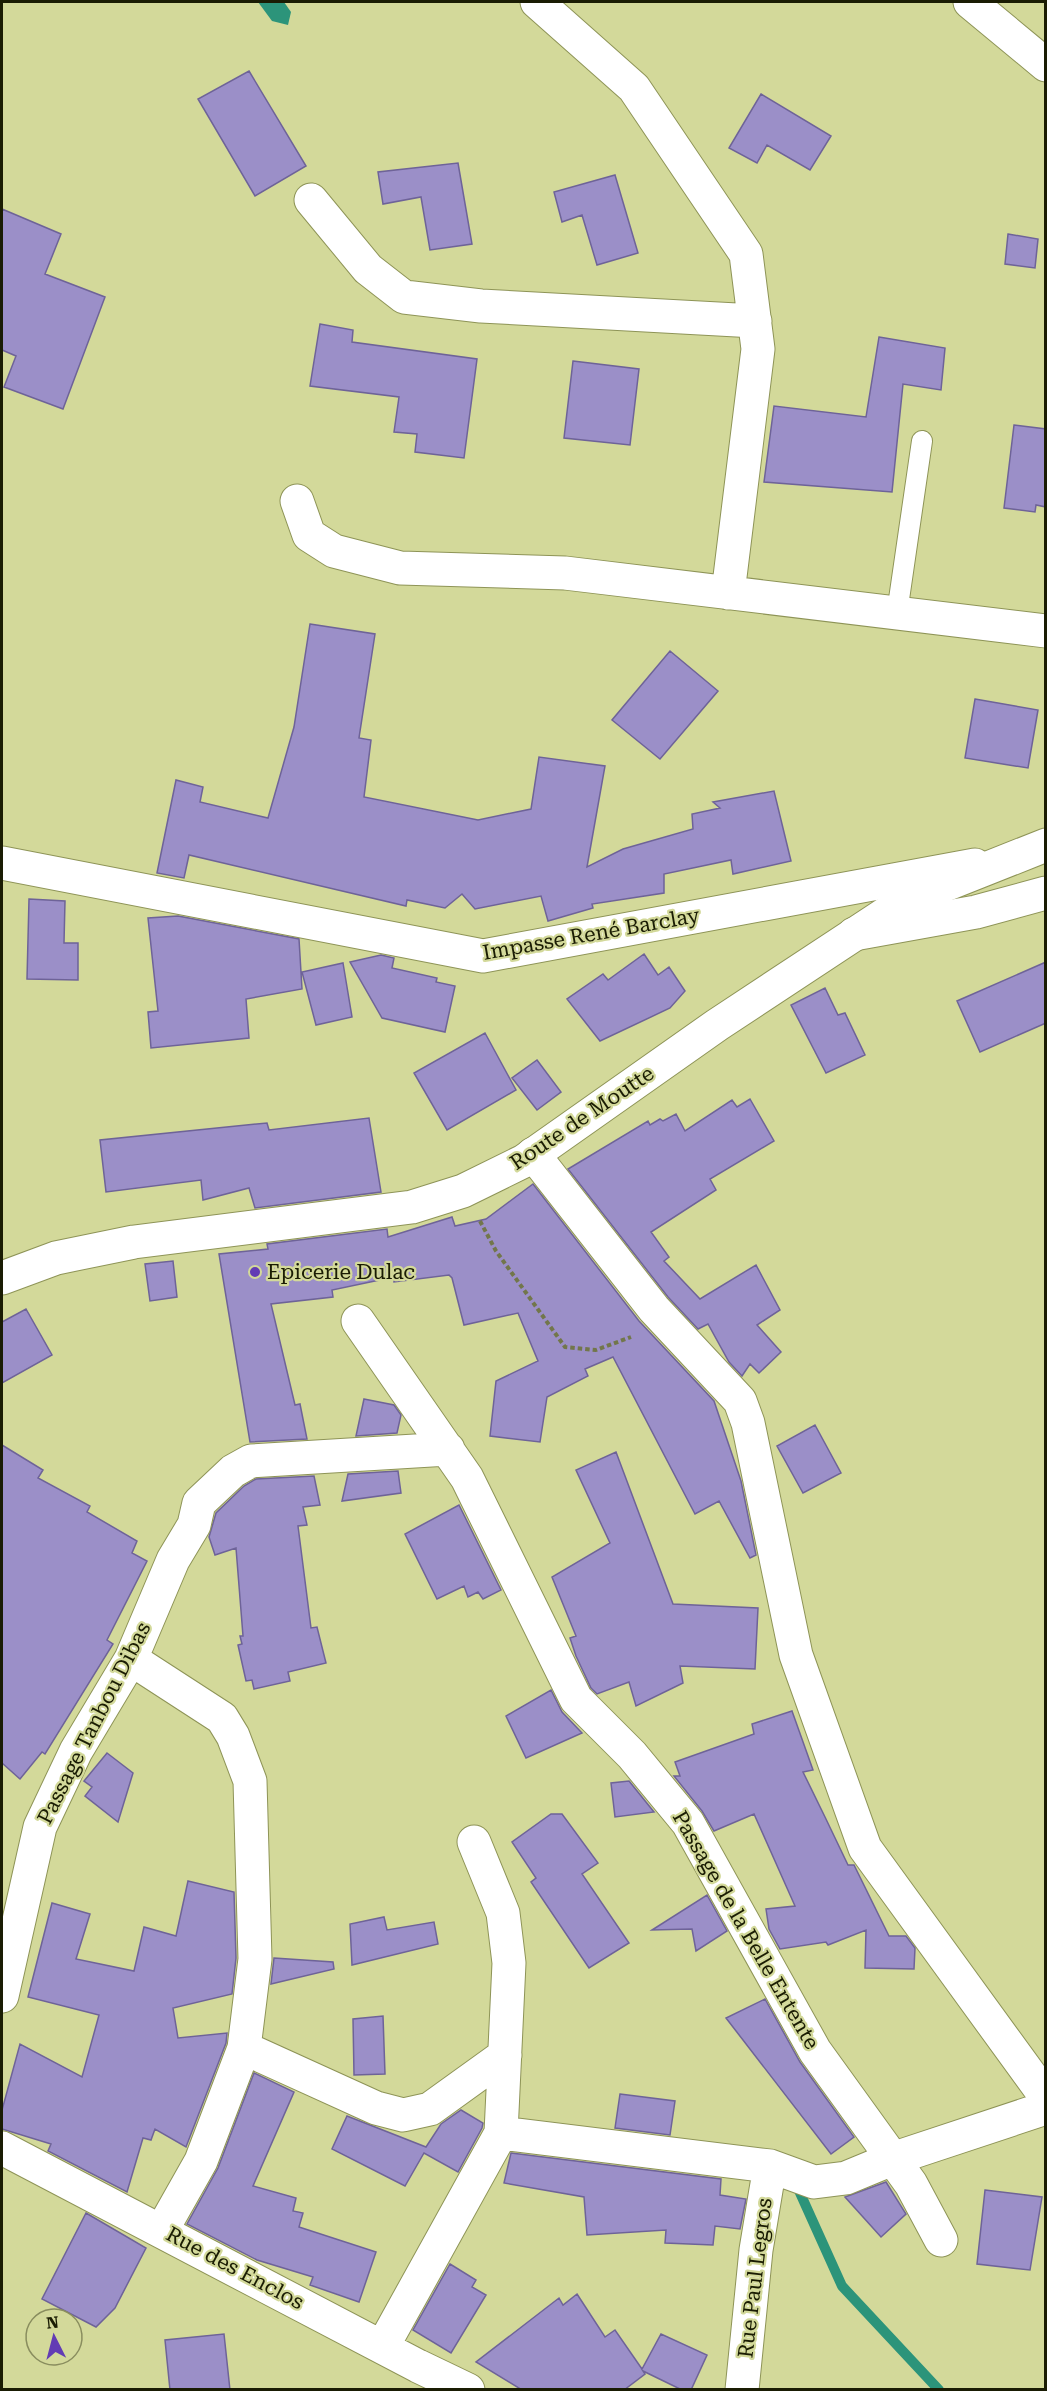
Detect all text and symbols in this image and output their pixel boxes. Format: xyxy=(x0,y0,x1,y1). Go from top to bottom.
street label: Impasse René Barclay xyxy=(481,903,702,965)
street label: Route de Moutte xyxy=(506,1061,658,1175)
place label: Epicerie Dulac xyxy=(267,1260,415,1284)
marker: Epicerie Dulac xyxy=(248,1265,262,1279)
street label: Passage Tanbou Dibas xyxy=(33,1618,155,1828)
street label: Passage de la Belle Entente xyxy=(668,1807,824,2053)
street label: Rue Paul Legros xyxy=(733,2197,777,2359)
street label: Rue des Enclos xyxy=(162,2222,308,2314)
north arrow xyxy=(24,2307,84,2367)
text: N xyxy=(45,2312,60,2333)

